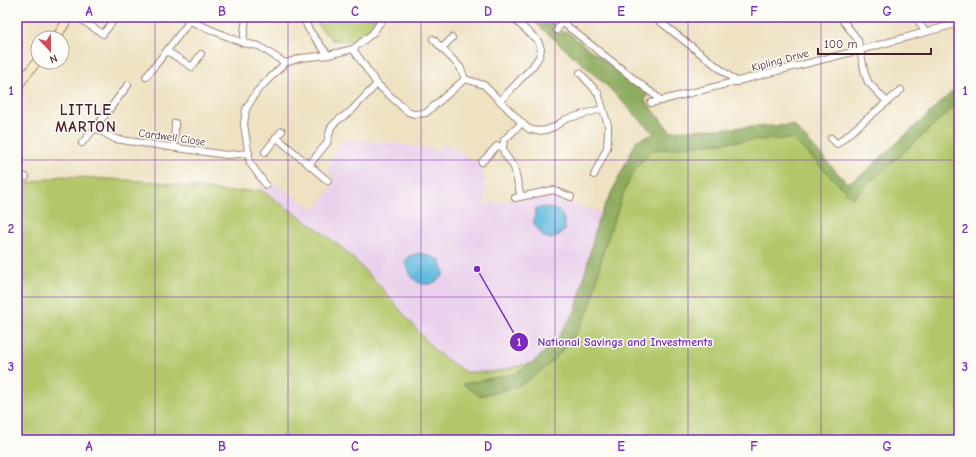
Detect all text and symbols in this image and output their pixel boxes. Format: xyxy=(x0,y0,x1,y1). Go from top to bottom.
text: A xyxy=(85,4,93,19)
text: B xyxy=(218,4,226,19)
text: C xyxy=(351,4,359,19)
text: D xyxy=(484,4,492,19)
text: E xyxy=(617,4,625,19)
text: F xyxy=(750,4,758,19)
text: G xyxy=(882,4,892,19)
north arrow xyxy=(30,30,70,70)
scale bar xyxy=(818,30,931,56)
text: 100 m xyxy=(824,37,857,51)
street label: Kipling Drive xyxy=(750,46,811,74)
text: N xyxy=(48,51,59,66)
text: 1 xyxy=(8,83,14,98)
text: 1 xyxy=(962,83,968,98)
district label: LITTLE MARTON xyxy=(55,101,117,136)
street label: Cardwell Close xyxy=(138,126,207,149)
text: 2 xyxy=(8,221,14,236)
text: 2 xyxy=(962,221,968,236)
callout: National Savings and Investments xyxy=(509,330,721,354)
text: 1 xyxy=(517,335,522,349)
text: National Savings and Investments xyxy=(537,335,713,349)
text: 3 xyxy=(8,359,14,374)
text: 3 xyxy=(962,359,968,374)
text: A xyxy=(85,439,93,454)
text: B xyxy=(218,439,226,454)
text: C xyxy=(351,439,359,454)
text: D xyxy=(484,439,492,454)
text: E xyxy=(617,439,625,454)
text: F xyxy=(750,439,758,454)
text: G xyxy=(882,439,892,454)

